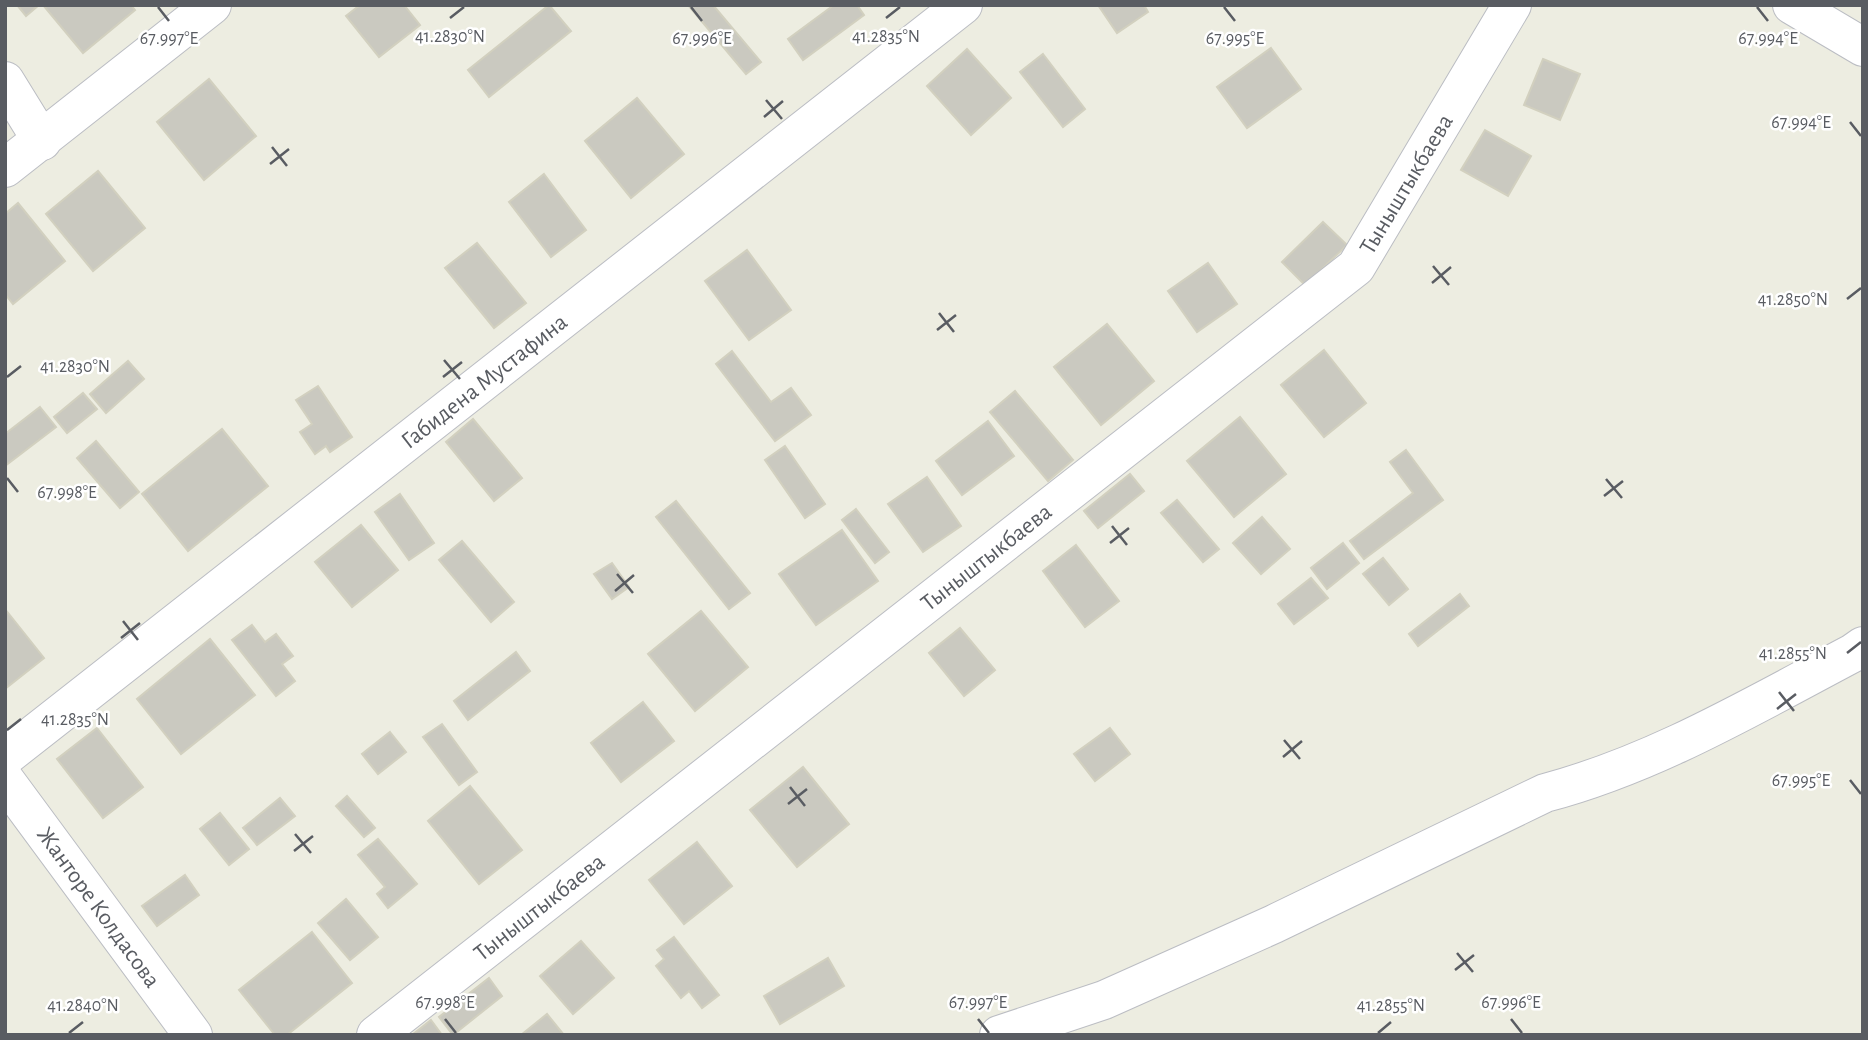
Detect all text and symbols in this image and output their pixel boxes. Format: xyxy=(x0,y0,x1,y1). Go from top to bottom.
text: 41.2830°N xyxy=(415,28,485,46)
text: 41.2835°N xyxy=(852,28,920,46)
text: 67.997°E xyxy=(140,30,199,48)
text: 67.996°E xyxy=(672,30,732,48)
text: 67.995°E xyxy=(1206,30,1265,48)
text: 67.994°E xyxy=(1738,30,1798,48)
street label: Тыныштыкбаева xyxy=(1356,110,1458,259)
text: 67.994°E xyxy=(1771,114,1831,132)
text: 41.2850°N xyxy=(1758,291,1828,309)
street label: Габидена Мустафина xyxy=(397,310,572,454)
text: 41.2830°N xyxy=(40,358,110,376)
text: 67.998°E xyxy=(37,484,97,502)
street label: Тыныштыкбаева xyxy=(917,500,1056,616)
text: 41.2855°N xyxy=(1759,645,1827,663)
text: 41.2835°N xyxy=(41,711,109,729)
text: 67.995°E xyxy=(1772,772,1831,790)
street label: Жанторе Колдасова xyxy=(32,823,164,992)
street label: Тыныштыкбаева xyxy=(470,850,609,966)
text: 67.998°E xyxy=(415,994,475,1012)
text: 67.997°E xyxy=(949,994,1008,1012)
text: 67.996°E xyxy=(1481,994,1541,1012)
text: 41.2840°N xyxy=(47,997,119,1015)
text: 41.2855°N xyxy=(1357,997,1425,1015)

